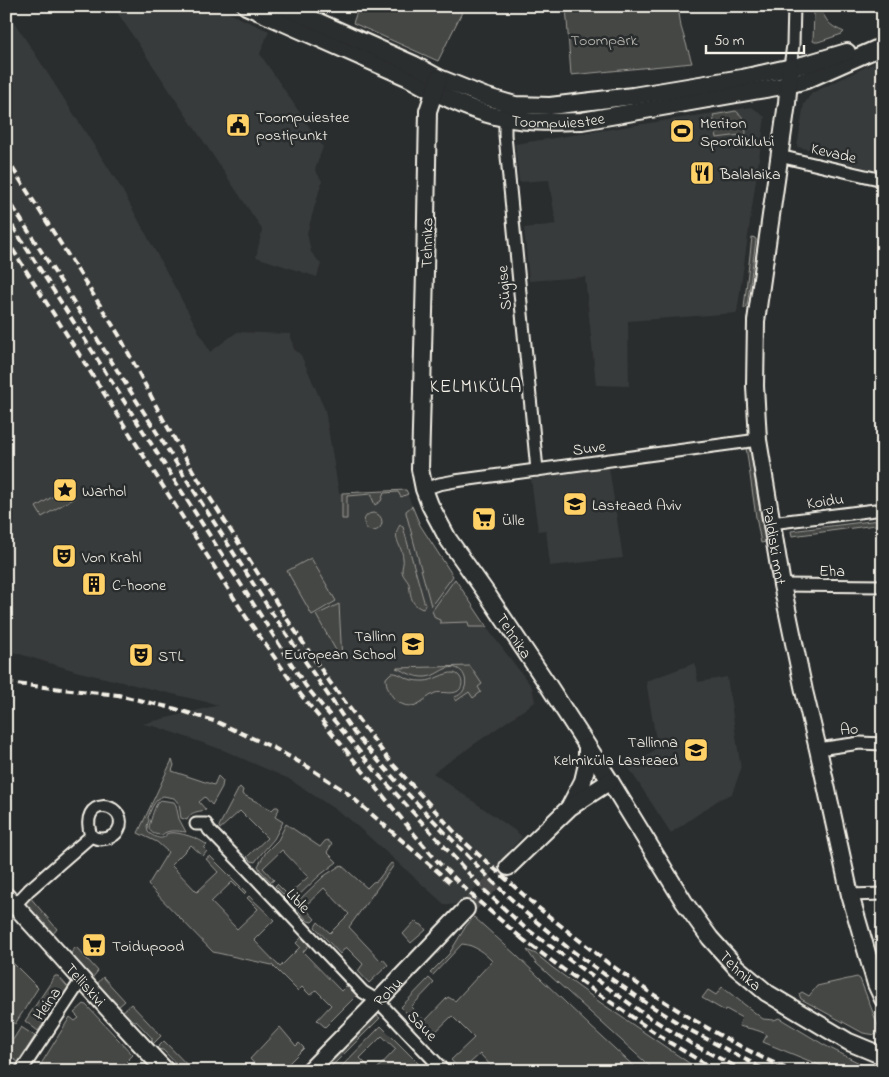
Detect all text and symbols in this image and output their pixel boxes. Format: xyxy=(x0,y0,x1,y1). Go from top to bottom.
scale bar xyxy=(706,22,804,54)
park label: Toompark xyxy=(571,29,638,53)
text: 50 m xyxy=(714,30,745,52)
place label: Toompuiestee postipunkt xyxy=(256,106,350,148)
street label: Toompuiestee xyxy=(510,107,608,136)
public building icon: Toompuiestee postipunkt xyxy=(225,112,251,138)
place label: Meriton Spordiklubi xyxy=(700,112,774,154)
sports icon: Meriton Spordiklubi xyxy=(669,118,695,144)
street label: Kevade xyxy=(808,137,859,171)
restaurant icon: Balalaika xyxy=(689,160,715,186)
place label: Balalaika xyxy=(719,163,781,187)
street label: Tehnika xyxy=(416,218,440,268)
street label: Sügise xyxy=(491,264,519,311)
district label: KELMIKÜLA xyxy=(430,374,522,401)
street label: Suve xyxy=(571,435,608,463)
place icon: Warhol xyxy=(52,477,78,503)
place label: Warhol xyxy=(82,480,126,504)
street label: Koidu xyxy=(805,488,845,516)
school or university icon: Lasteaed Aviv xyxy=(562,491,588,517)
place label: Lasteaed Aviv xyxy=(592,494,682,518)
street label: Paldiski mnt xyxy=(755,504,792,587)
supermarket icon: Ülle xyxy=(471,506,497,532)
place label: Ülle xyxy=(502,509,525,533)
theatre icon: Von Krahl xyxy=(51,543,77,569)
place label: Von Krahl xyxy=(81,546,142,570)
street label: Eha xyxy=(819,560,845,584)
building icon: C-hoone xyxy=(81,571,107,597)
place label: C-hoone xyxy=(112,574,167,598)
street label: Tehnika xyxy=(489,609,537,664)
place label: Tallinn European School xyxy=(284,625,396,667)
school or university icon: Tallinn European School xyxy=(400,631,426,657)
theatre icon: STL xyxy=(128,642,154,668)
place label: STL xyxy=(158,645,183,669)
street label: Ao xyxy=(839,717,859,743)
place label: Tallinna Kelmiküla Lasteaed xyxy=(554,731,678,773)
school or university icon: Tallinna Kelmiküla Lasteaed xyxy=(683,737,709,763)
street label: Lible xyxy=(280,883,316,920)
supermarket icon: Toidupood xyxy=(81,932,107,958)
place label: Toidupood xyxy=(112,935,184,959)
street label: Tehnika xyxy=(713,946,766,998)
street label: Telliskivi xyxy=(58,958,111,1013)
street label: Rohu xyxy=(369,972,409,1013)
street label: Heina xyxy=(28,983,68,1026)
street label: Saue xyxy=(401,1005,443,1048)

